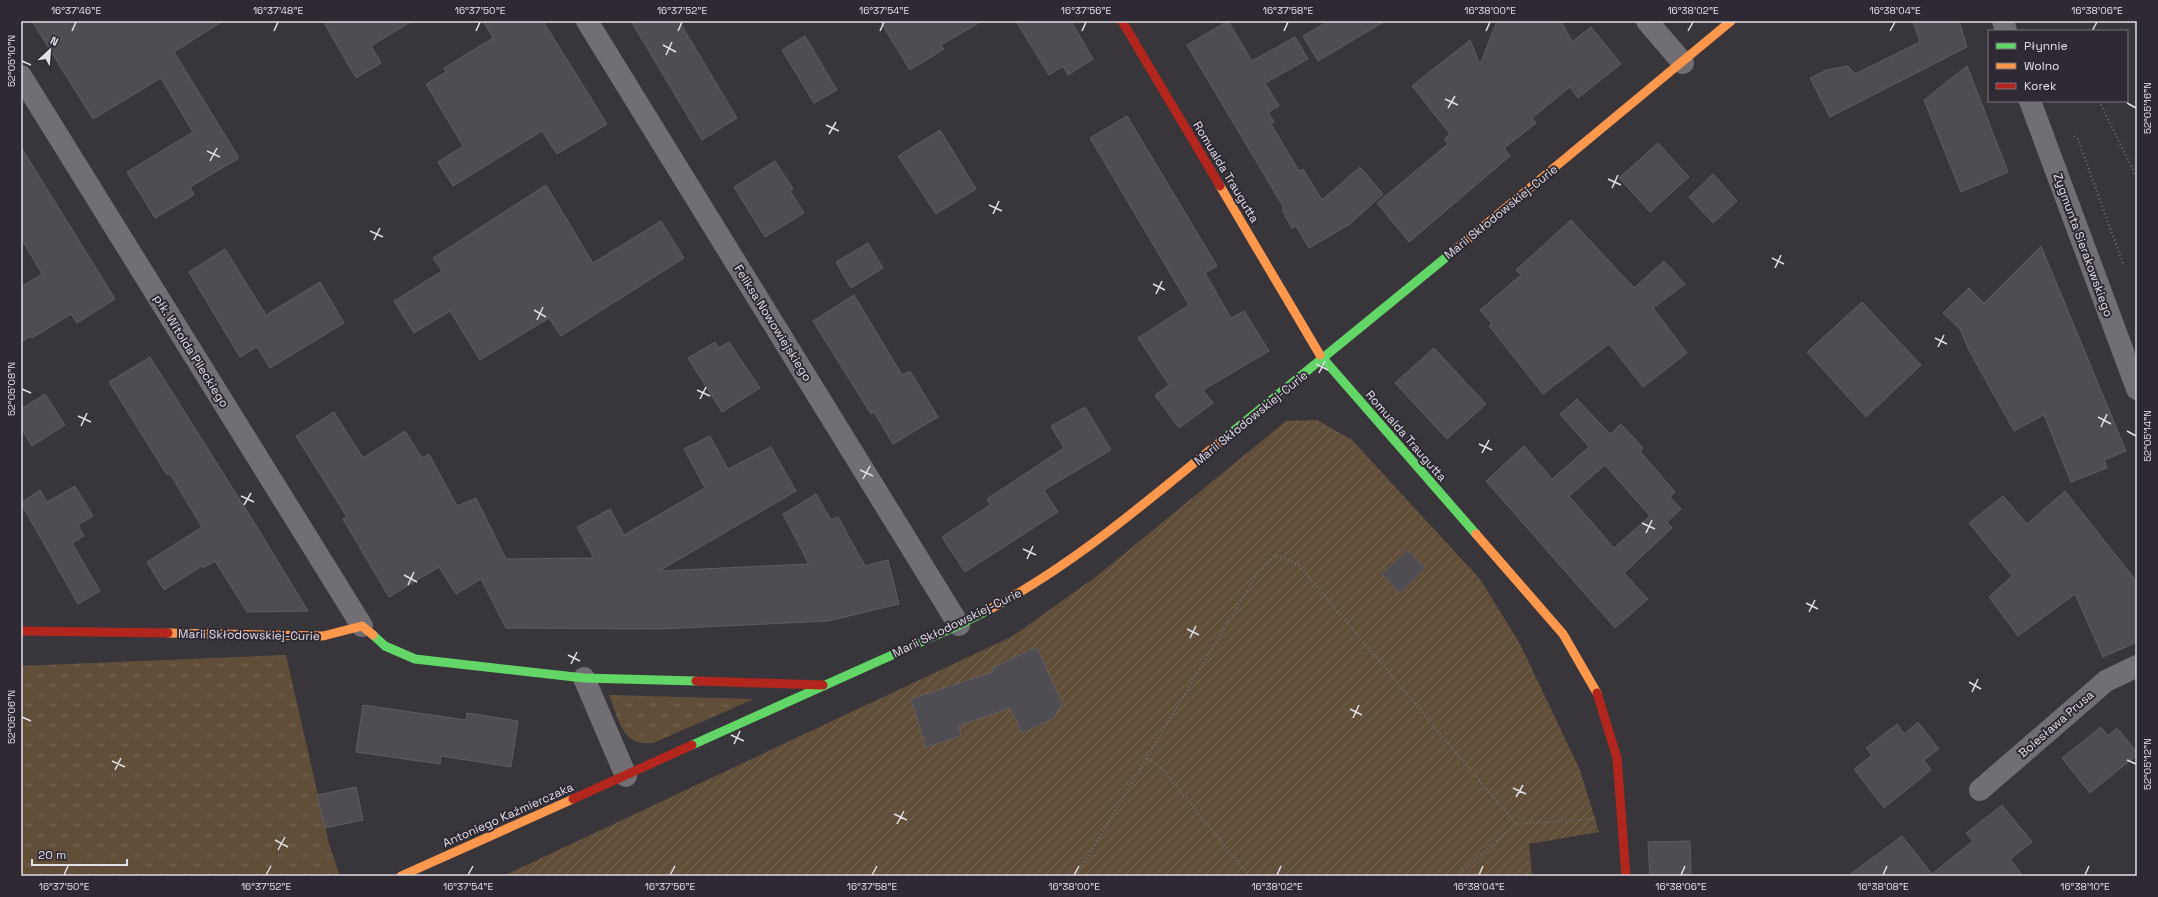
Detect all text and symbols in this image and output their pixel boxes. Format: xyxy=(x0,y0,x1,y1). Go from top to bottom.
text: 16°37'46"E xyxy=(51,4,101,17)
text: 16°37'48"E xyxy=(253,4,303,17)
text: 16°37'50"E xyxy=(455,4,506,17)
text: 16°37'52"E xyxy=(657,4,707,17)
text: 16°37'54"E xyxy=(859,4,909,17)
text: 16°37'56"E xyxy=(1061,4,1112,17)
text: 16°37'58"E xyxy=(1263,4,1314,17)
text: 16°38'00"E xyxy=(1464,4,1516,17)
text: 16°38'02"E xyxy=(1667,4,1719,17)
text: 16°38'04"E xyxy=(1869,4,1921,17)
text: 16°38'06"E xyxy=(2071,4,2123,17)
north arrow xyxy=(30,30,70,70)
legend xyxy=(1988,30,2128,102)
text: N xyxy=(48,33,61,49)
text: 52°05'10"N xyxy=(5,35,18,87)
text: Płynnie xyxy=(2024,38,2068,54)
text: Wolno xyxy=(2024,58,2059,74)
text: Korek xyxy=(2024,78,2057,94)
text: 52°05'16"N xyxy=(2141,82,2154,134)
street label: Romualda Traugutta xyxy=(1189,118,1263,226)
street label: Marii Skłodowskiej-Curie xyxy=(1441,161,1561,263)
street label: Zygmunta Sierakowskiego xyxy=(2050,171,2116,319)
street label: Feliksa Nowowiejskiego xyxy=(731,262,815,384)
street label: płk. Witolda Pileckiego xyxy=(150,292,232,410)
text: 52°05'08"N xyxy=(5,362,18,416)
street label: Marii Skłodowskiej-Curie xyxy=(1191,367,1311,469)
street label: Romualda Traugutta xyxy=(1362,387,1450,485)
text: 52°05'14"N xyxy=(2141,410,2154,462)
street label: Marii Skłodowskiej-Curie xyxy=(890,585,1024,661)
street label: Marii Skłodowskiej-Curie xyxy=(178,626,320,644)
street label: Bolesława Prusa xyxy=(2015,687,2097,761)
text: 52°05'06"N xyxy=(5,690,18,744)
text: 52°05'12"N xyxy=(2141,738,2154,790)
street label: Antoniego Kaźmierczaka xyxy=(440,779,576,851)
scale bar xyxy=(32,841,127,867)
text: 20 m xyxy=(38,847,66,863)
text: 16°37'50"E xyxy=(39,880,90,893)
text: 16°37'52"E xyxy=(241,880,291,893)
text: 16°37'54"E xyxy=(443,880,493,893)
text: 16°37'56"E xyxy=(645,880,696,893)
text: 16°37'58"E xyxy=(847,880,898,893)
text: 16°38'00"E xyxy=(1048,880,1100,893)
text: 16°38'02"E xyxy=(1251,880,1303,893)
text: 16°38'04"E xyxy=(1453,880,1505,893)
text: 16°38'06"E xyxy=(1655,880,1707,893)
text: 16°38'08"E xyxy=(1857,880,1909,893)
text: 16°38'10"E xyxy=(2060,880,2110,893)

